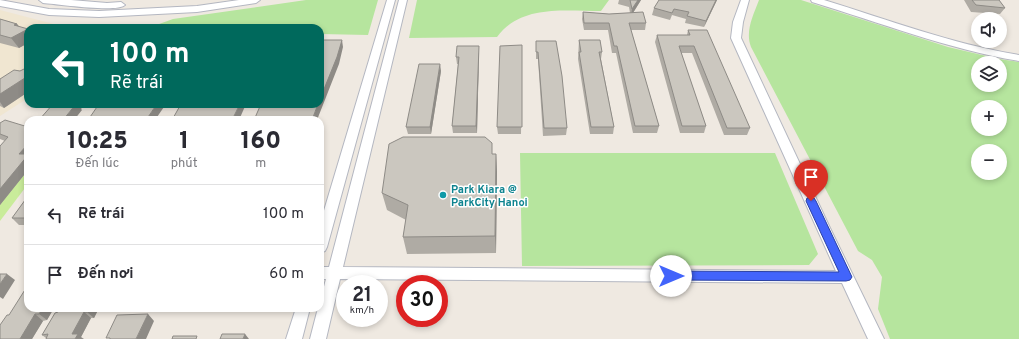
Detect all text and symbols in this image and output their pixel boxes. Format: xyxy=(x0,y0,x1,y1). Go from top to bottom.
map controls xyxy=(971,12,1007,180)
button: sound xyxy=(971,12,1007,48)
text: 100 m xyxy=(110,37,190,73)
icon: left xyxy=(44,40,96,92)
button: layers xyxy=(971,56,1007,92)
text: Rẽ trái xyxy=(110,72,163,95)
button: + xyxy=(971,100,1007,136)
text: 10:25 xyxy=(67,127,128,157)
text: 1 xyxy=(179,127,189,157)
text: 160 xyxy=(240,127,281,157)
button: − xyxy=(971,144,1007,180)
text: Đến lúc xyxy=(76,156,119,172)
text: phút xyxy=(171,156,198,172)
text: m xyxy=(255,156,266,172)
pin xyxy=(794,160,828,201)
icon: arrive xyxy=(800,166,822,188)
place label: Park Kiara @ ParkCity Hanoi xyxy=(451,183,528,210)
marker: Park Kiara @ ParkCity Hanoi xyxy=(438,190,448,200)
icon: left xyxy=(44,204,66,226)
text: Rẽ trái xyxy=(78,205,125,224)
text: 100 m xyxy=(263,205,304,224)
position arrow xyxy=(650,255,692,297)
icon: arrive xyxy=(44,264,66,286)
text: Đến nơi xyxy=(78,265,134,284)
text: 60 m xyxy=(269,265,304,284)
speed limit sign: 30 xyxy=(396,275,448,327)
text: 21 xyxy=(352,283,372,309)
text: km/h xyxy=(350,304,374,317)

